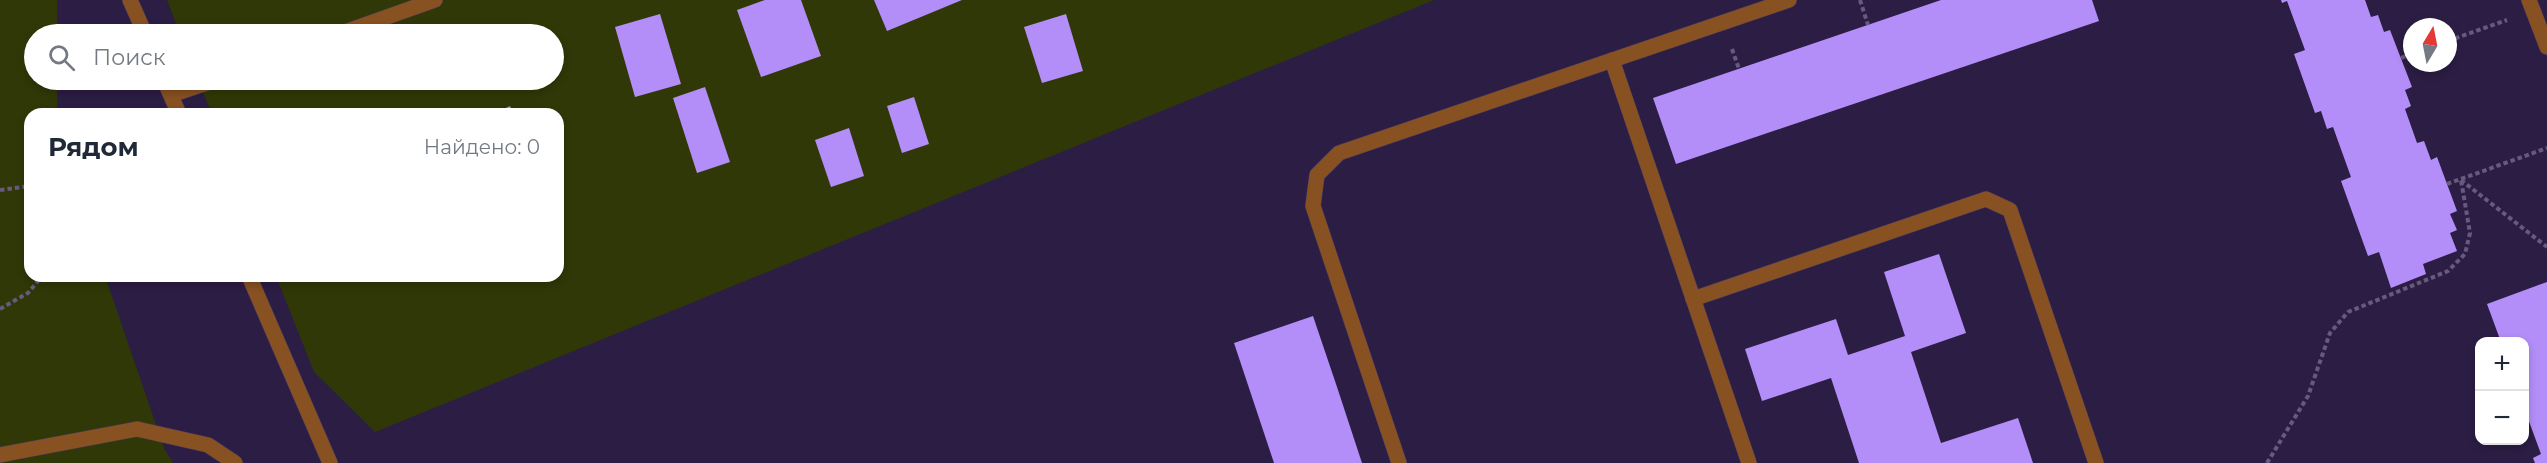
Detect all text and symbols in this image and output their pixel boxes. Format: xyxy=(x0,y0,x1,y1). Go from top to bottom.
north arrow xyxy=(2403,18,2457,72)
search box xyxy=(24,24,564,90)
icon: search xyxy=(45,41,78,74)
text: Поиск xyxy=(93,44,165,71)
text: Рядом xyxy=(48,131,139,163)
text: Найдено: 0 xyxy=(424,135,540,159)
map controls xyxy=(2475,337,2529,445)
button: + xyxy=(2475,337,2529,391)
button: − xyxy=(2475,391,2529,445)

